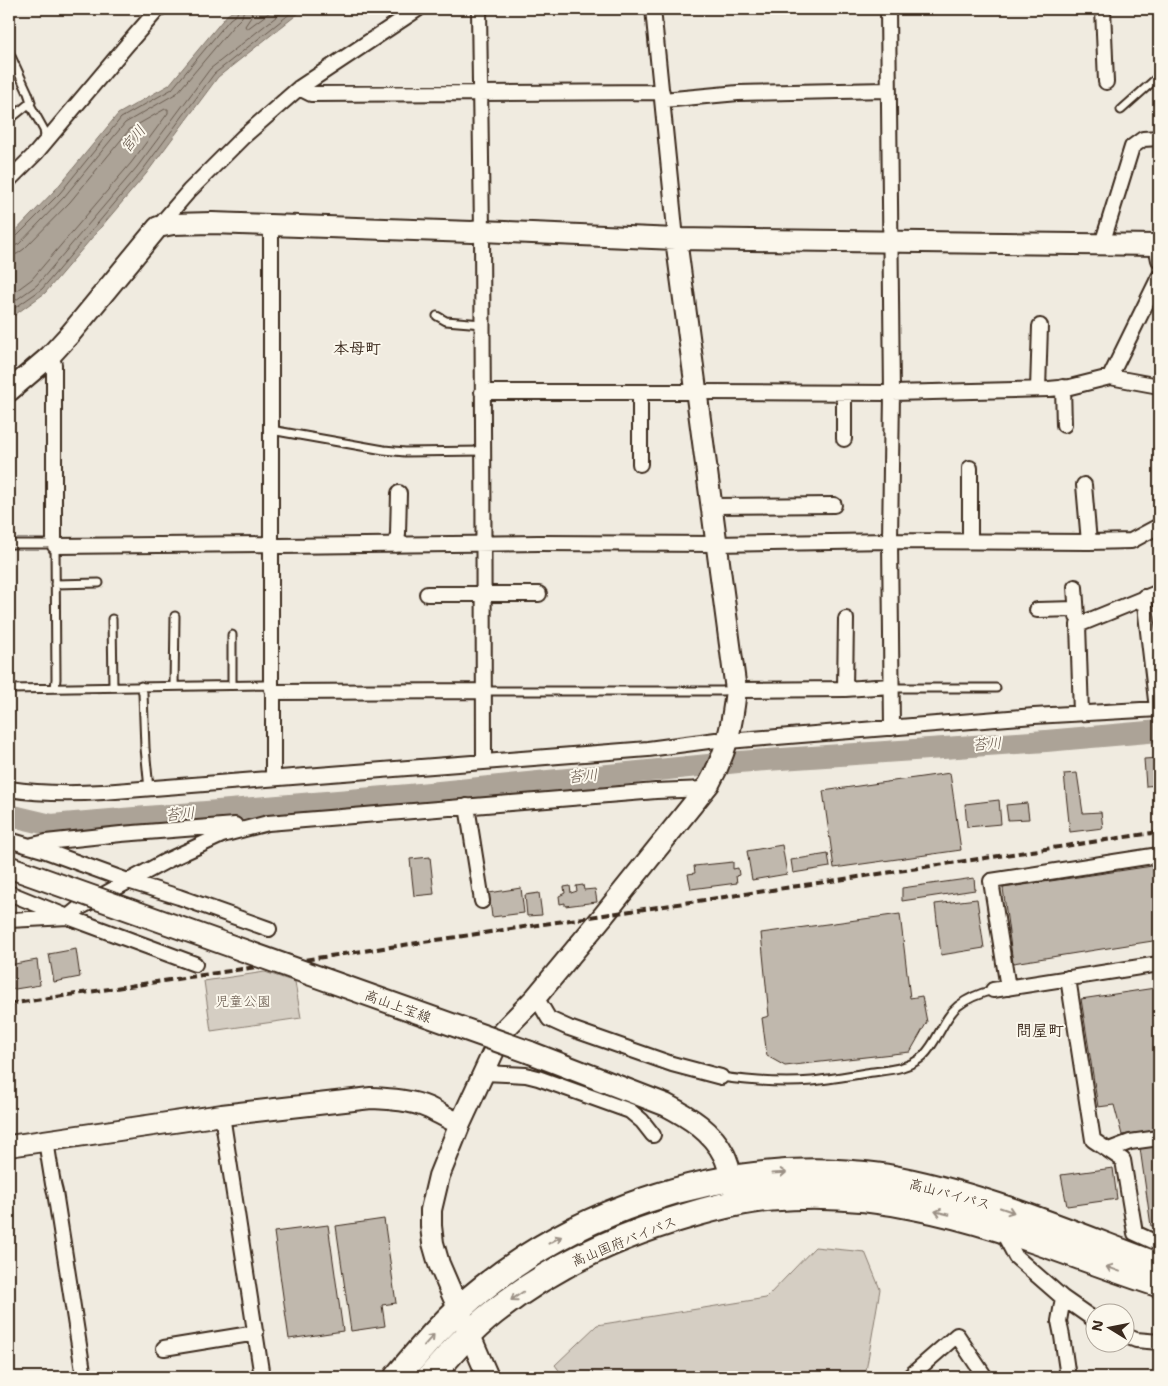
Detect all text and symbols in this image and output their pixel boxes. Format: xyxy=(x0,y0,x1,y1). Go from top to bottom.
water label: 宮川 xyxy=(116,121,150,157)
district label: 本母町 xyxy=(333,338,381,359)
water label: 苔川 xyxy=(971,733,1003,755)
water label: 苔川 xyxy=(567,765,599,787)
water label: 苔川 xyxy=(164,803,196,825)
street label: 高山上宝線 xyxy=(362,986,434,1026)
park label: 児童公園 xyxy=(215,992,271,1010)
district label: 問屋町 xyxy=(1016,1020,1064,1041)
one-way arrow xyxy=(771,1168,787,1177)
street label: 高山バイパス xyxy=(907,1174,993,1214)
one-way arrow xyxy=(999,1206,1014,1215)
one-way arrow xyxy=(935,1208,951,1217)
street label: 高山国府バイパス xyxy=(569,1212,679,1270)
one-way arrow xyxy=(548,1235,563,1245)
one-way arrow xyxy=(1106,1264,1121,1273)
one-way arrow xyxy=(511,1290,524,1301)
north arrow xyxy=(1086,1304,1136,1354)
text: N xyxy=(1087,1319,1107,1333)
one-way arrow xyxy=(423,1334,435,1347)

